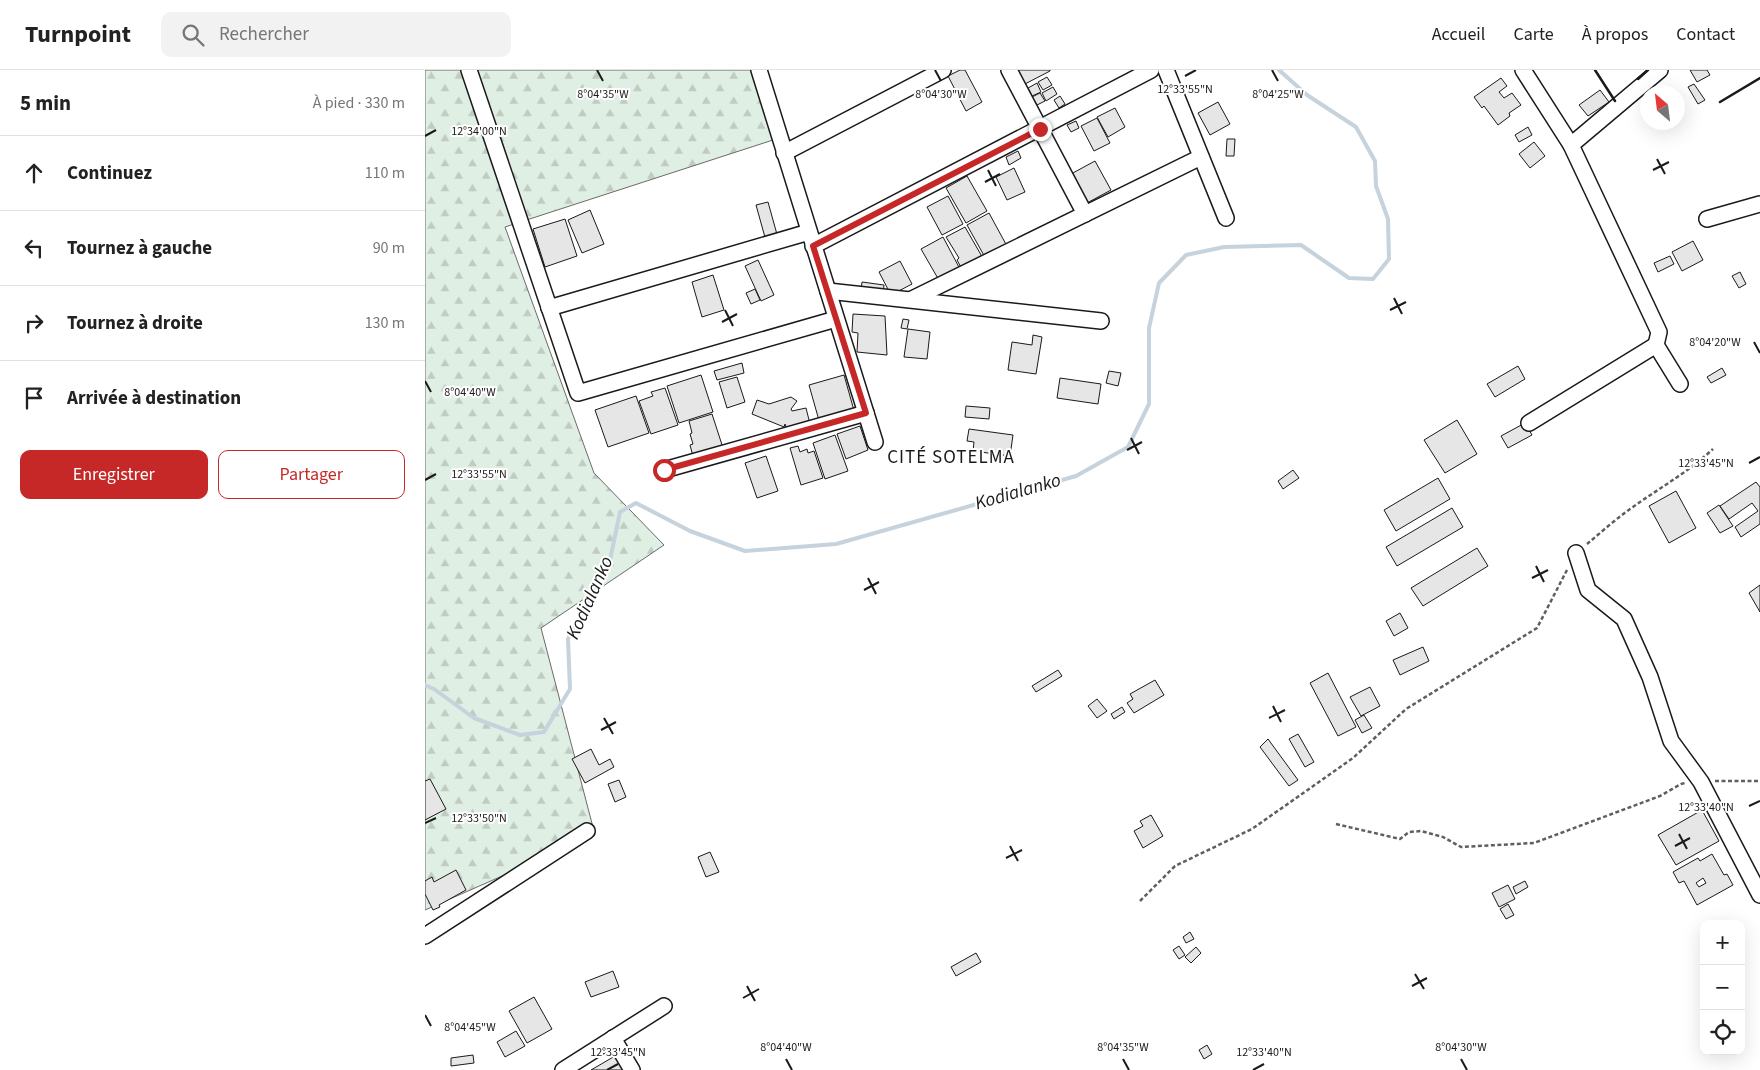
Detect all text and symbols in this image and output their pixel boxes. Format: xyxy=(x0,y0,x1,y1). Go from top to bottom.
search box xyxy=(161,12,511,57)
text: Turnpoint xyxy=(25,17,131,52)
icon: search xyxy=(179,21,207,49)
text: Rechercher xyxy=(219,21,309,48)
text: Accueil xyxy=(1432,22,1485,47)
text: Carte xyxy=(1513,22,1554,47)
text: À propos xyxy=(1582,22,1648,47)
text: Contact xyxy=(1676,22,1735,47)
text: 12°33'55"N xyxy=(1157,81,1213,98)
north arrow xyxy=(1640,85,1685,130)
text: 8°04'35"W xyxy=(577,86,629,103)
text: 8°04'30"W xyxy=(915,86,967,103)
text: 8°04'25"W xyxy=(1252,86,1304,103)
text: 5 min xyxy=(20,88,71,118)
text: À pied · 330 m xyxy=(313,92,405,114)
route end xyxy=(1029,118,1052,141)
text: 12°34'00"N xyxy=(451,123,507,140)
icon: ahead xyxy=(20,159,48,187)
text: Continuez xyxy=(67,160,152,187)
text: 110 m xyxy=(365,162,405,184)
icon: left xyxy=(20,234,48,262)
text: Tournez à gauche xyxy=(67,235,212,262)
text: 90 m xyxy=(373,237,405,259)
icon: right xyxy=(20,309,48,337)
text: Tournez à droite xyxy=(67,310,203,337)
text: 130 m xyxy=(365,312,405,334)
text: 8°04'20"W xyxy=(1689,334,1741,351)
icon: arrive xyxy=(20,384,48,412)
text: 8°04'40"W xyxy=(444,384,496,401)
text: Arrivée à destination xyxy=(67,385,241,412)
district label: CITÉ SOTELMA xyxy=(887,444,1015,471)
button: Enregistrer xyxy=(20,450,208,499)
button: Partager xyxy=(218,450,405,499)
text: 12°33'45"N xyxy=(1678,455,1734,472)
route start xyxy=(653,459,676,482)
text: 12°33'55"N xyxy=(451,466,507,483)
water label: Kodialanko xyxy=(972,467,1064,517)
water label: Kodialanko xyxy=(560,552,620,644)
text: 12°33'40"N xyxy=(1678,799,1734,816)
text: 12°33'50"N xyxy=(451,810,507,827)
map controls xyxy=(1700,920,1745,1055)
button: + xyxy=(1700,920,1745,965)
button: − xyxy=(1700,965,1745,1010)
button: locate xyxy=(1700,1010,1745,1055)
text: 8°04'45"W xyxy=(444,1019,496,1036)
text: 8°04'40"W xyxy=(760,1039,812,1056)
text: 8°04'35"W xyxy=(1097,1039,1149,1056)
text: 8°04'30"W xyxy=(1435,1039,1487,1056)
text: 12°33'45"N xyxy=(590,1044,646,1061)
text: 12°33'40"N xyxy=(1236,1044,1292,1061)

